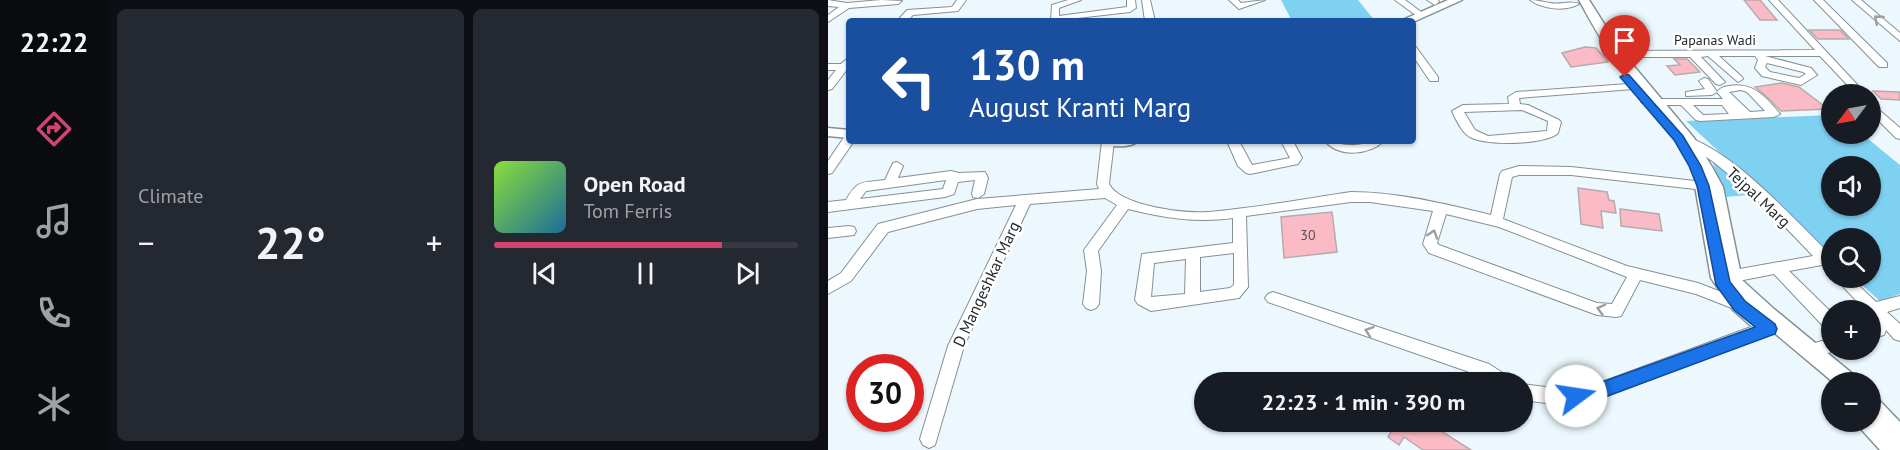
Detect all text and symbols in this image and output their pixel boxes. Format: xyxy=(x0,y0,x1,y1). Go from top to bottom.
pin xyxy=(1599,15,1650,77)
one-way arrow xyxy=(1874,15,1885,26)
icon: arrive xyxy=(1608,24,1641,57)
text: 22:22 xyxy=(20,25,88,59)
street label: Papanas Wadi xyxy=(1674,31,1756,49)
text: 130 m xyxy=(969,37,1085,92)
icon: left xyxy=(870,42,948,120)
north arrow xyxy=(1821,84,1881,144)
map controls xyxy=(1821,84,1881,432)
text: August Kranti Marg xyxy=(969,90,1191,124)
icon: directions xyxy=(33,108,75,150)
button: sound xyxy=(1821,156,1881,216)
street label: Tejpal Marg xyxy=(1723,163,1795,231)
text: Open Road xyxy=(584,170,686,198)
text: Climate xyxy=(138,183,204,209)
text: Tom Ferris xyxy=(584,198,672,224)
icon: music xyxy=(33,200,75,242)
text: 22° xyxy=(255,213,326,271)
street label: D Mangeshkar Marg xyxy=(948,218,1024,350)
text: − xyxy=(138,221,155,264)
text: + xyxy=(426,221,442,264)
house number: 30 xyxy=(1300,226,1316,244)
button: search xyxy=(1821,228,1881,288)
one-way arrow xyxy=(1426,229,1438,240)
icon: previous xyxy=(528,257,561,290)
icon: pause xyxy=(629,257,662,290)
icon: next xyxy=(731,257,764,290)
icon: phone xyxy=(33,292,75,334)
button: + xyxy=(1821,300,1881,360)
one-way arrow xyxy=(1596,304,1606,317)
one-way arrow xyxy=(1364,326,1375,338)
speed limit sign: 30 xyxy=(846,354,924,432)
position arrow xyxy=(1544,364,1608,428)
button: − xyxy=(1821,372,1881,432)
icon: climate xyxy=(33,383,75,425)
text: 22:23 · 1 min · 390 m xyxy=(1262,388,1465,416)

